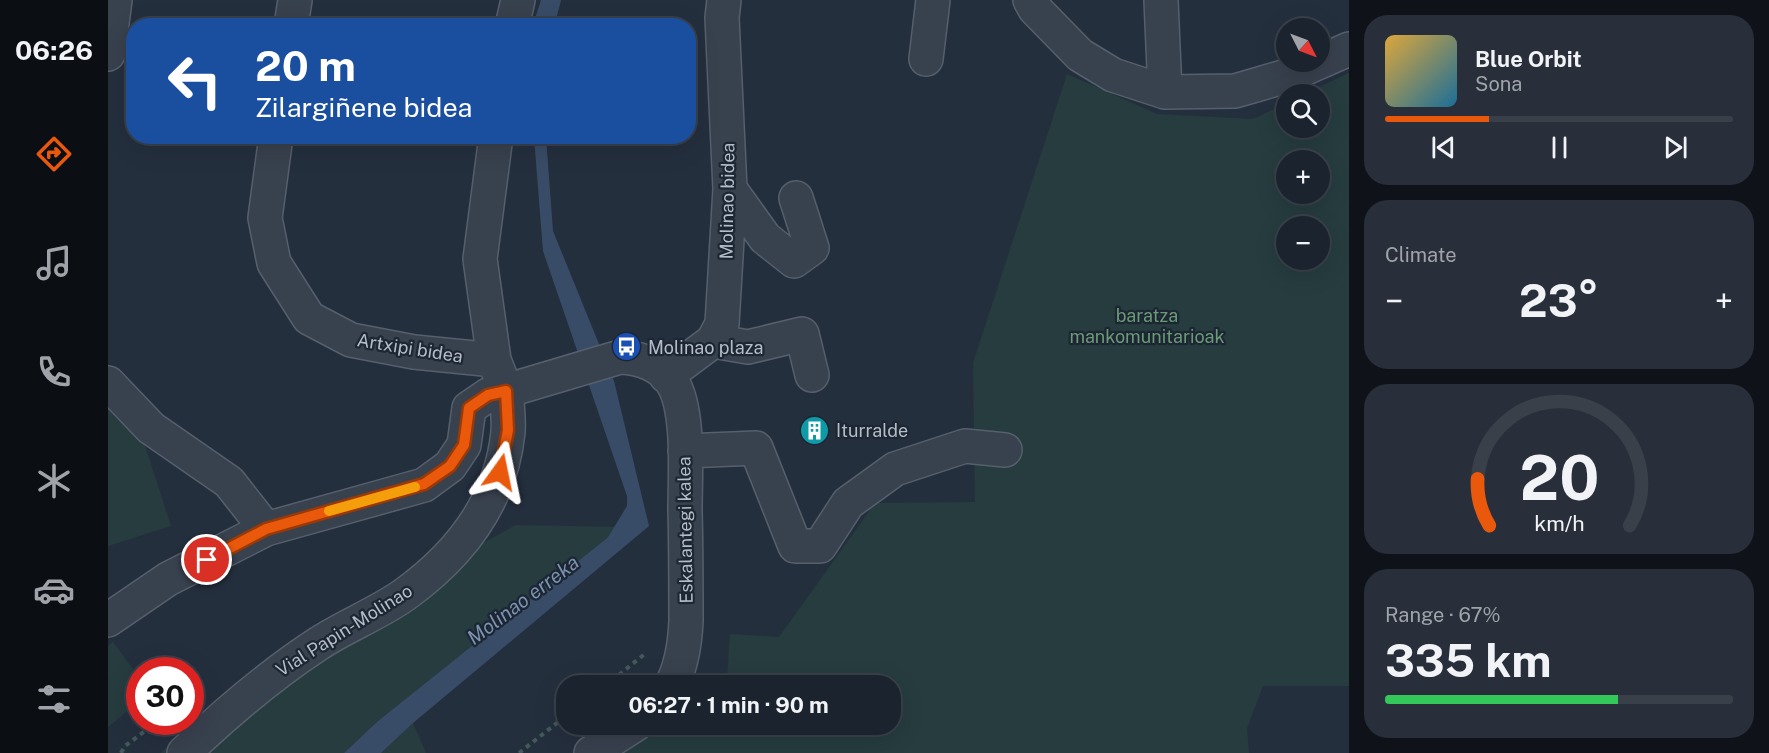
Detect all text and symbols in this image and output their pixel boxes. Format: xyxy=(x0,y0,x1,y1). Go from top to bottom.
north arrow xyxy=(1276,18,1330,72)
map controls xyxy=(1276,18,1330,270)
text: 06:26 xyxy=(15,34,93,66)
text: 20 m xyxy=(255,41,356,90)
icon: left xyxy=(156,42,234,120)
text: Blue Orbit xyxy=(1475,46,1582,72)
text: Sona xyxy=(1475,72,1522,96)
button: search xyxy=(1276,84,1330,138)
text: Zilargiñene bidea xyxy=(255,91,472,123)
icon: previous xyxy=(1427,131,1460,164)
icon: pause xyxy=(1543,131,1576,164)
icon: next xyxy=(1659,131,1692,164)
icon: directions xyxy=(33,133,75,175)
street label: Molinao bidea xyxy=(715,143,739,259)
button: + xyxy=(1276,150,1330,204)
button: − xyxy=(1276,216,1330,270)
icon: music xyxy=(33,242,75,284)
text: Climate xyxy=(1385,243,1457,267)
text: 23° xyxy=(1519,274,1599,327)
text: − xyxy=(1385,282,1403,320)
text: + xyxy=(1715,282,1733,320)
park label: baratza mankomunitarioak xyxy=(1069,305,1225,347)
street label: Artxipi bidea xyxy=(356,329,464,367)
bus stop icon: Molinao plaza xyxy=(611,331,643,363)
place label: Molinao plaza xyxy=(648,337,763,358)
icon: phone xyxy=(33,351,75,393)
building icon: Iturralde xyxy=(799,414,831,446)
place label: Iturralde xyxy=(836,420,908,441)
position arrow xyxy=(468,440,532,504)
text: 20 xyxy=(1519,441,1599,514)
street label: Eskalantegi kalea xyxy=(673,456,697,604)
icon: climate xyxy=(33,460,75,502)
text: km/h xyxy=(1534,511,1584,536)
pin xyxy=(181,534,232,585)
icon: arrive xyxy=(190,543,223,576)
water label: Molinao erreka xyxy=(462,550,584,650)
icon: car xyxy=(33,569,75,611)
street label: Vial Papin-Molinao xyxy=(272,580,416,680)
text: Range · 67% xyxy=(1385,603,1501,627)
text: 335 km xyxy=(1385,634,1552,687)
speed limit sign: 30 xyxy=(126,657,204,735)
icon: filters xyxy=(33,678,75,720)
text: 06:27 · 1 min · 90 m xyxy=(628,692,829,718)

